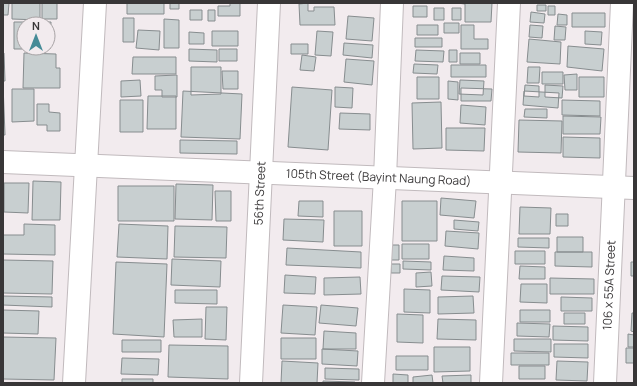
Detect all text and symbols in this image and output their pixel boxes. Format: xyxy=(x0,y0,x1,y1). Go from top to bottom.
north arrow xyxy=(16,16,56,56)
text: N xyxy=(32,18,40,33)
street label: 56th Street xyxy=(249,161,270,226)
street label: 105th Street (Bayint Naung Road) xyxy=(286,165,472,189)
street label: 106 x 55A Street xyxy=(598,240,619,330)

